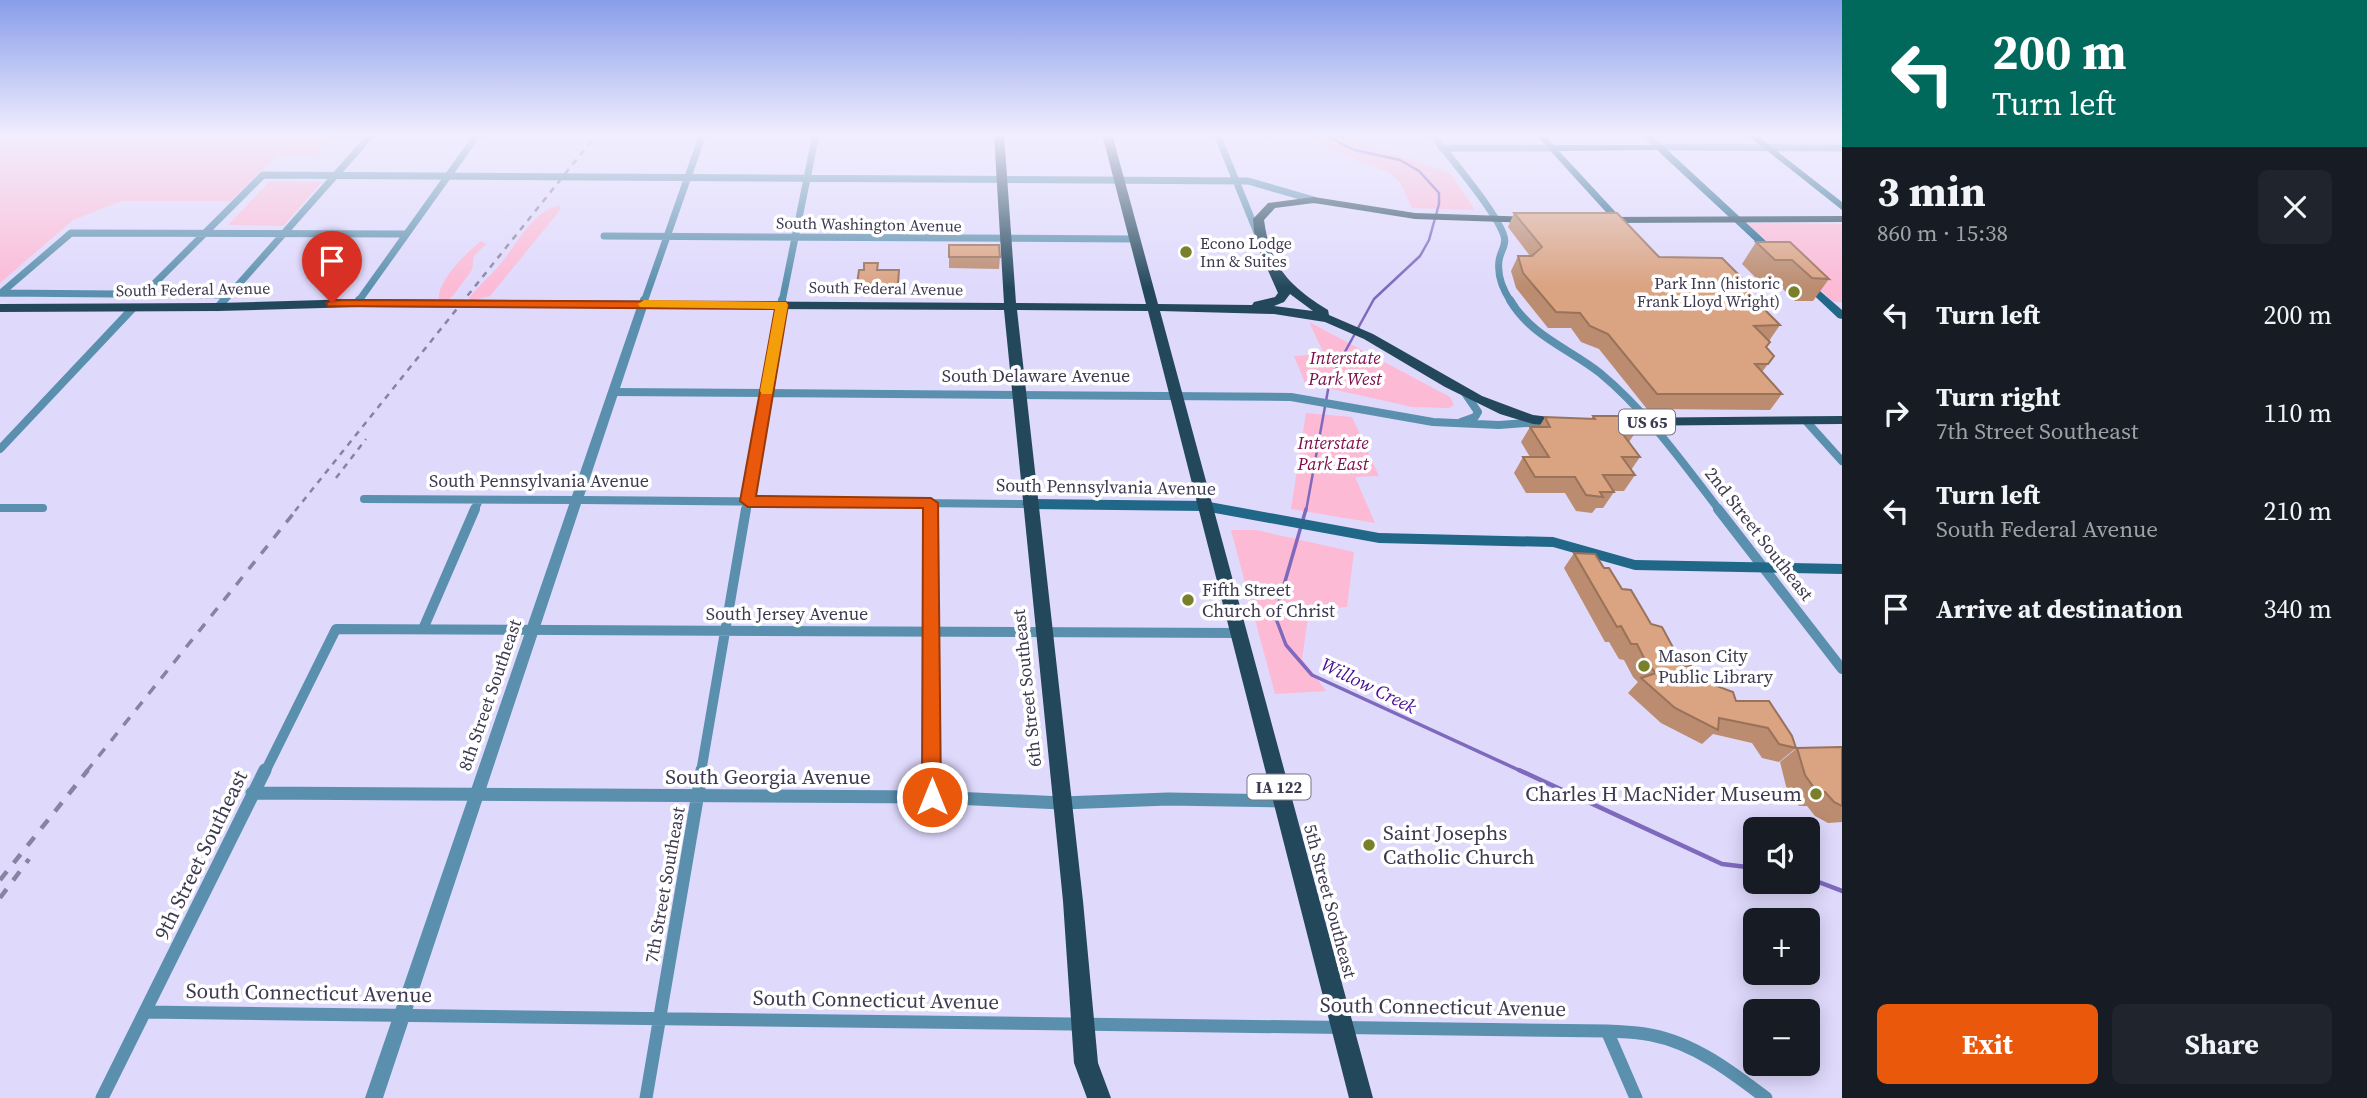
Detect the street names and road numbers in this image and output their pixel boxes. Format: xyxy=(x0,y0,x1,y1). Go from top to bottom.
street label: South Washington Avenue xyxy=(776,211,962,237)
street label: South Federal Avenue xyxy=(809,276,963,300)
street label: South Federal Avenue xyxy=(116,277,270,301)
street label: South Delaware Avenue xyxy=(942,363,1130,388)
road number: US 65 xyxy=(1619,410,1675,434)
street label: 2nd Street Southeast xyxy=(1699,462,1819,606)
street label: South Pennsylvania Avenue xyxy=(429,468,649,493)
street label: South Pennsylvania Avenue xyxy=(996,472,1216,501)
street label: South Jersey Avenue xyxy=(706,601,868,626)
street label: 6th Street Southeast xyxy=(1006,608,1047,768)
street label: 8th Street Southeast xyxy=(452,616,527,774)
street label: South Georgia Avenue xyxy=(665,762,871,791)
street label: 9th Street Southeast xyxy=(147,765,254,944)
road number: IA 122 xyxy=(1248,774,1310,800)
street label: 7th Street Southeast xyxy=(638,805,691,965)
street label: 5th Street Southeast xyxy=(1298,821,1363,981)
street label: South Connecticut Avenue xyxy=(186,976,432,1009)
street label: South Connecticut Avenue xyxy=(753,983,999,1016)
street label: South Connecticut Avenue xyxy=(1320,990,1566,1023)

